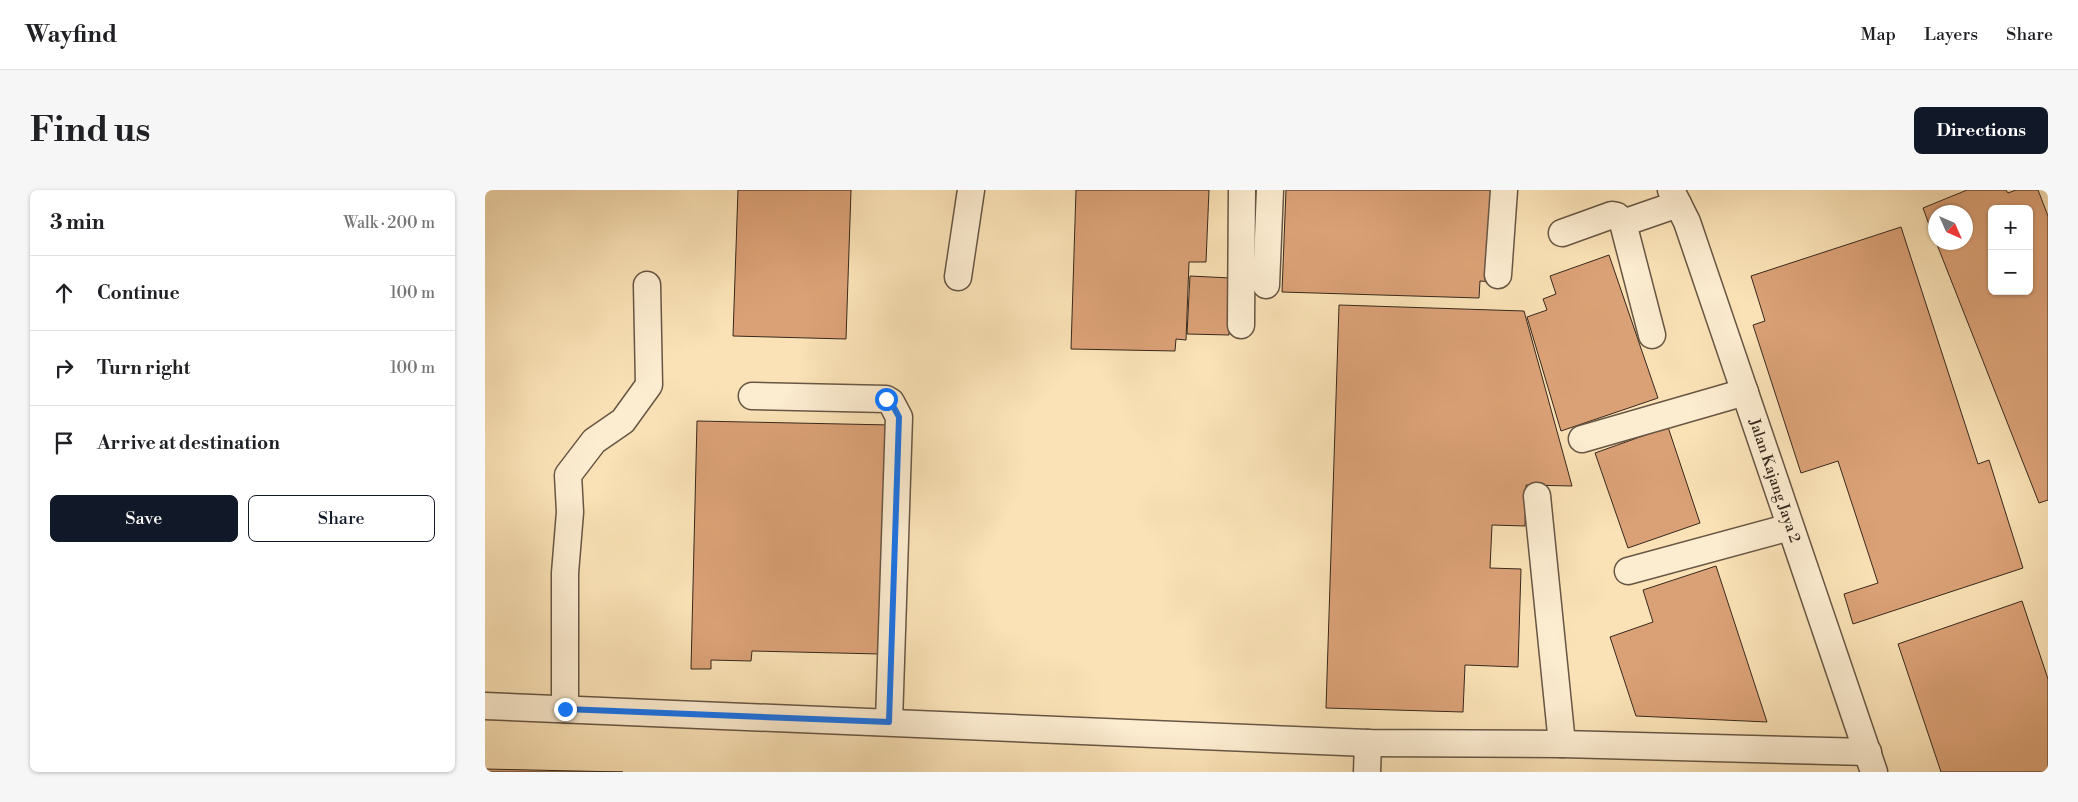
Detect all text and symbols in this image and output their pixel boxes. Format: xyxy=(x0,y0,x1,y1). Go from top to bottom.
text: Wayfind xyxy=(25,20,117,50)
text: Map xyxy=(1861,23,1896,46)
text: Layers xyxy=(1924,23,1978,46)
text: Share xyxy=(2006,23,2053,46)
button: Directions xyxy=(1914,107,2048,154)
text: Find us xyxy=(30,109,150,152)
north arrow xyxy=(1928,205,1973,250)
map controls xyxy=(1988,205,2033,295)
button: + xyxy=(1988,205,2033,250)
text: 3 min xyxy=(50,210,105,236)
text: Walk · 200 m xyxy=(343,213,435,233)
button: − xyxy=(1988,250,2033,295)
icon: ahead xyxy=(50,279,78,307)
text: Continue xyxy=(97,281,180,305)
text: 100 m xyxy=(390,283,435,303)
icon: right xyxy=(50,354,78,382)
text: Turn right xyxy=(97,356,190,380)
text: 100 m xyxy=(390,358,435,378)
route start xyxy=(875,388,898,411)
street label: Jalan Kajang Jaya 2 xyxy=(1745,415,1805,545)
icon: arrive xyxy=(50,429,78,457)
text: Arrive at destination xyxy=(97,431,280,455)
button: Save xyxy=(50,495,238,542)
button: Share xyxy=(248,495,435,542)
route end xyxy=(554,698,577,721)

